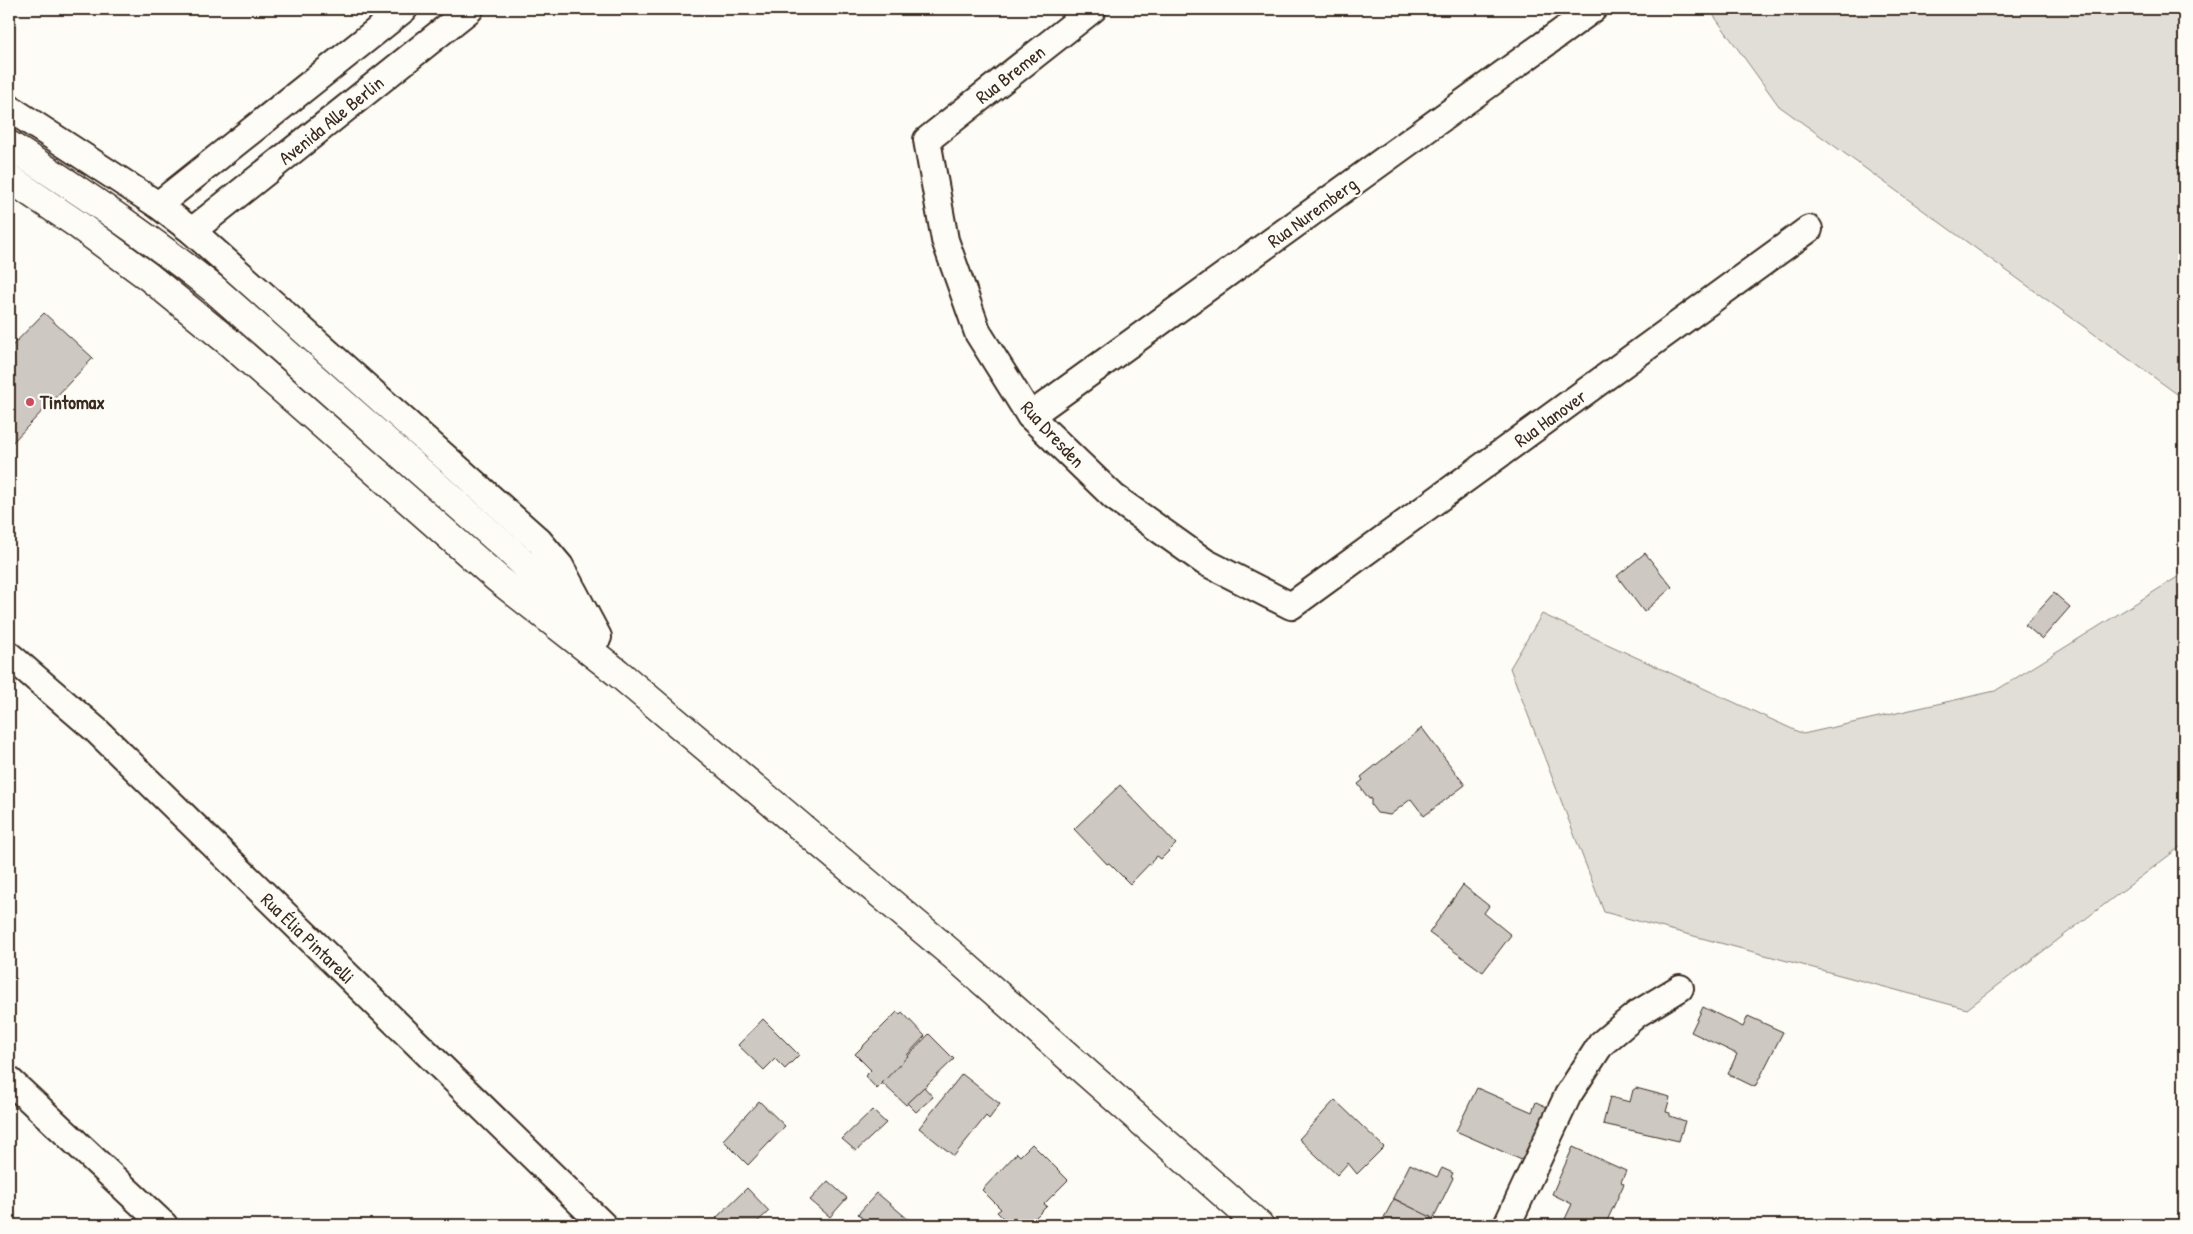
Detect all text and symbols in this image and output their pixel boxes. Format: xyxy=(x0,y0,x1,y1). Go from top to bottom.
street label: Rua Bremen xyxy=(970,39,1050,109)
street label: Avenida Alle Berlin xyxy=(273,70,389,170)
street label: Rua Nuremberg xyxy=(1262,171,1362,253)
street label: Rua Hanover xyxy=(1509,383,1592,453)
place label: Tintomax xyxy=(39,389,105,415)
street label: Rua Dresden xyxy=(1015,395,1091,473)
marker: Tintomax xyxy=(24,396,36,408)
street label: Rua Élia Pintarelli xyxy=(255,887,361,989)

